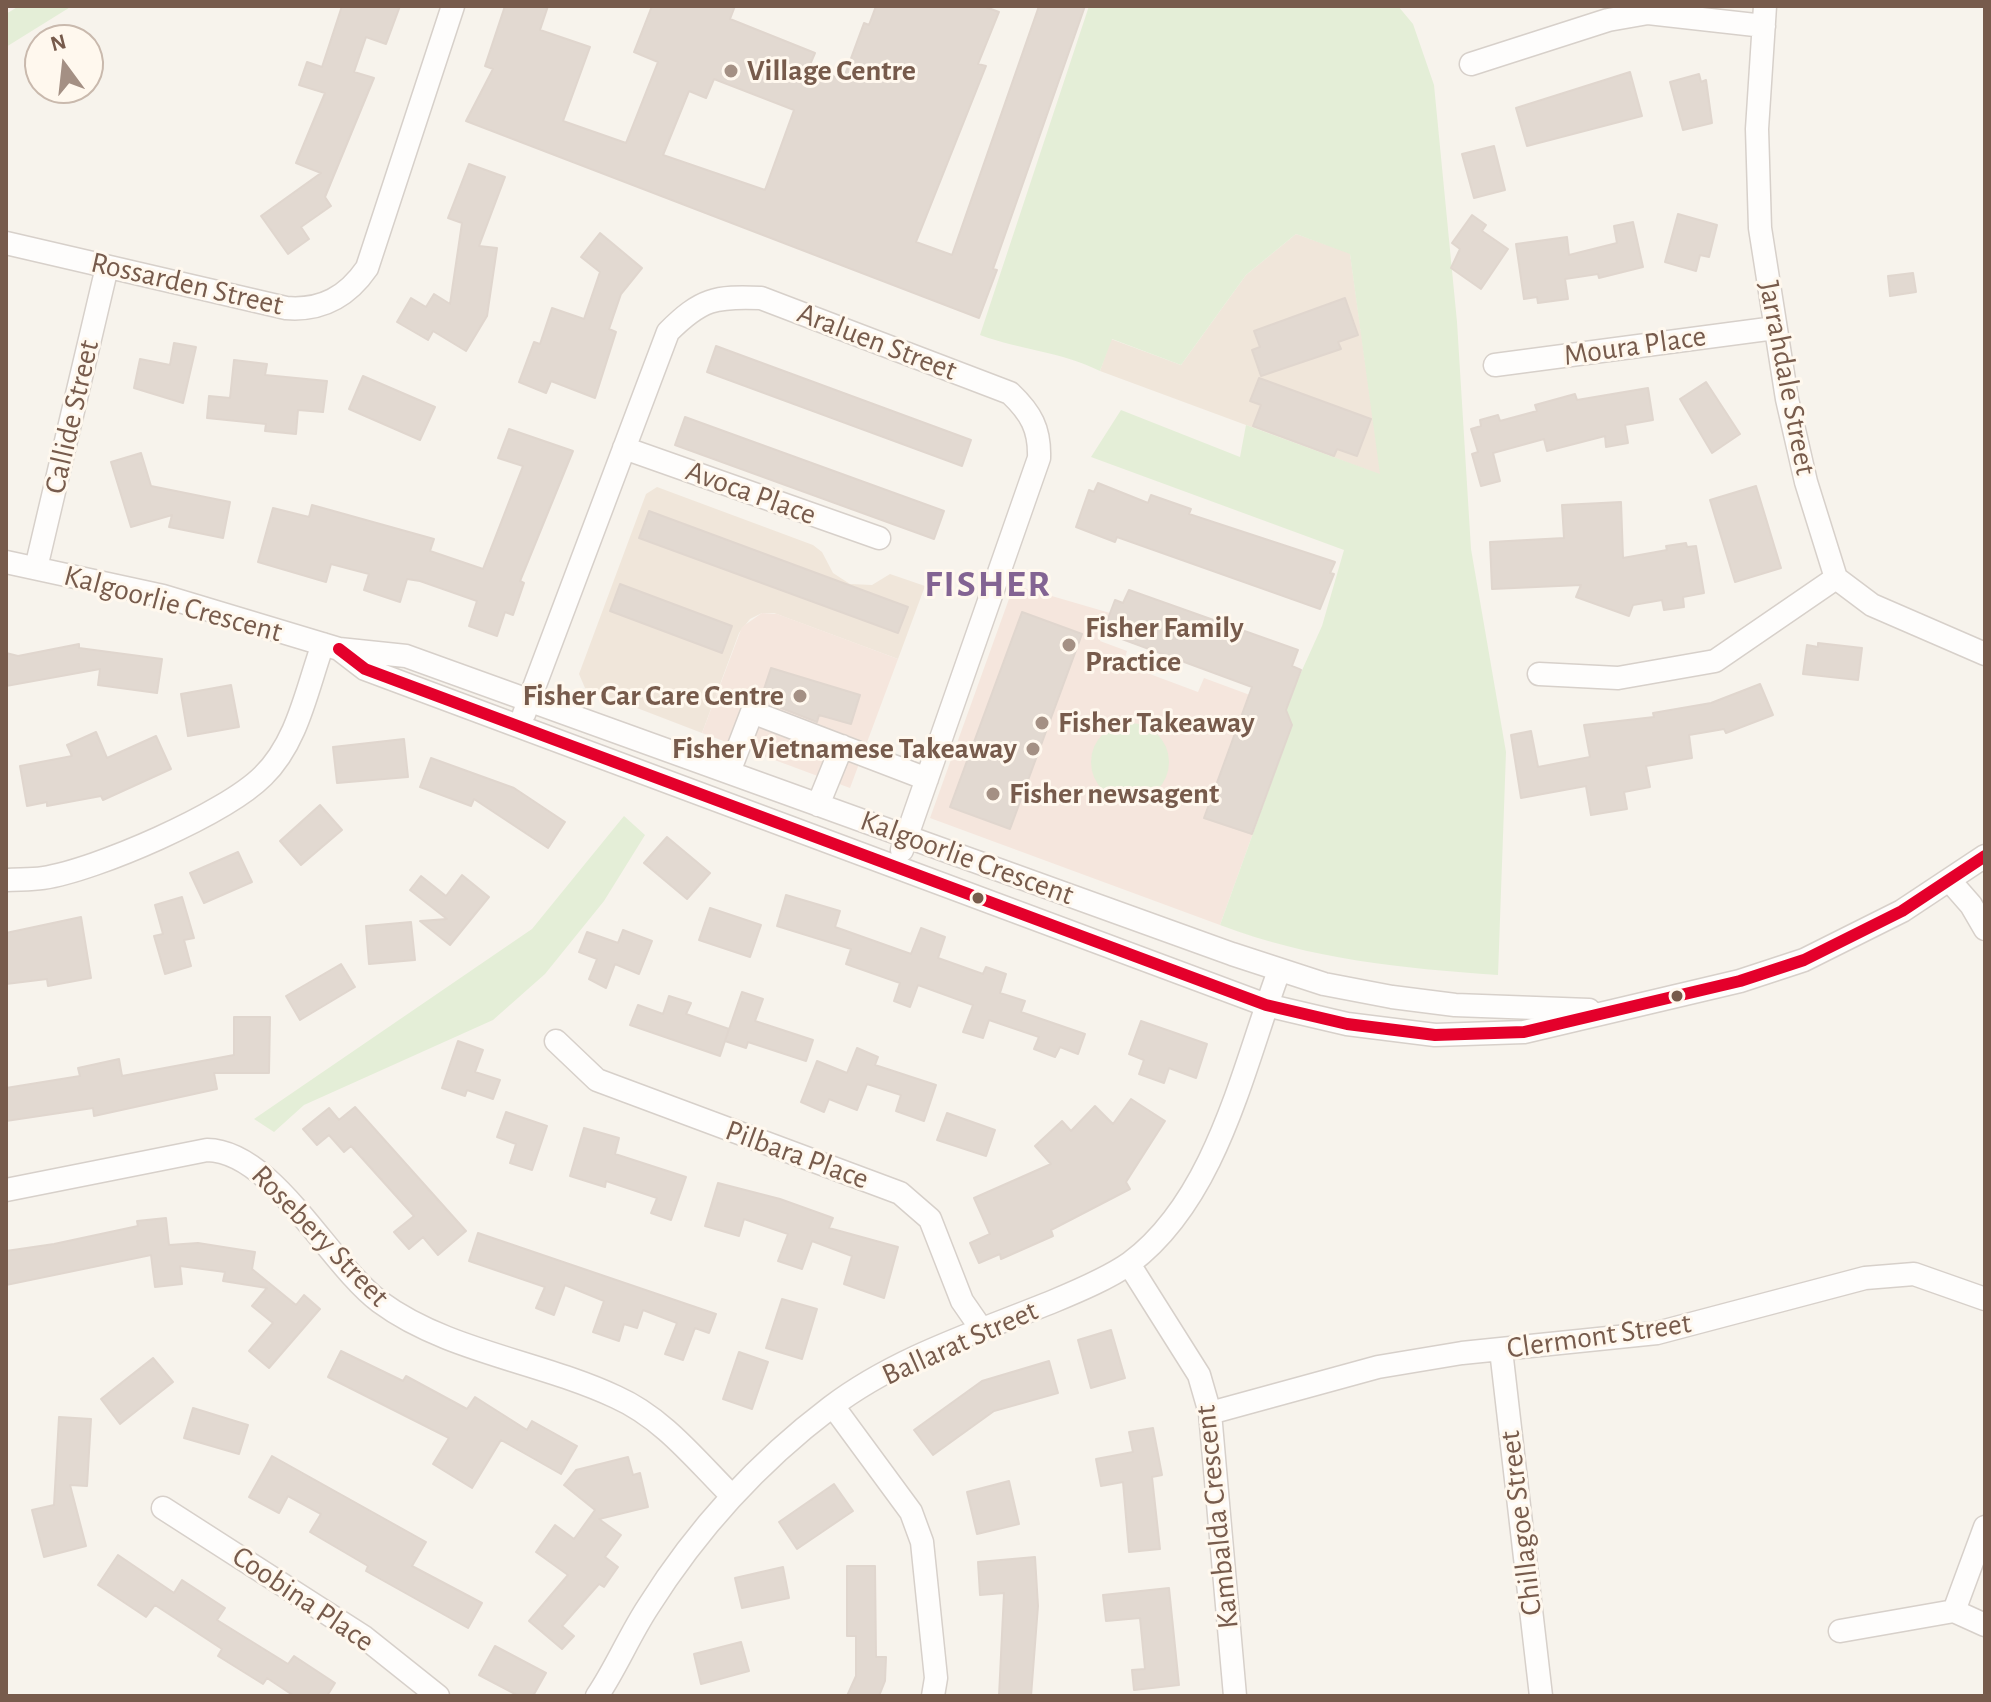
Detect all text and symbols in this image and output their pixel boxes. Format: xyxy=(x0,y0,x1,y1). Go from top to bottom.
north arrow xyxy=(24,24,104,104)
text: N xyxy=(48,30,69,55)
place label: Village Centre xyxy=(747,53,916,89)
marker: Village Centre xyxy=(722,62,740,80)
street label: Rossarden Street xyxy=(87,244,287,324)
street label: Jarrahdale Street xyxy=(1751,278,1823,478)
street label: Araluen Street xyxy=(792,295,962,389)
street label: Moura Place xyxy=(1562,318,1708,374)
street label: Callide Street xyxy=(37,337,107,497)
street label: Avoca Place xyxy=(681,453,821,533)
street label: Kalgoorlie Crescent xyxy=(60,558,286,650)
district label: FISHER xyxy=(924,562,1052,608)
place label: Fisher Family Practice xyxy=(1085,610,1244,680)
marker: Fisher Family Practice xyxy=(1060,636,1078,654)
place label: Fisher Car Care Centre xyxy=(522,678,784,714)
marker: Fisher Car Care Centre xyxy=(791,687,809,705)
place label: Fisher Takeaway xyxy=(1058,705,1255,741)
marker: Fisher Takeaway xyxy=(1033,714,1051,732)
place label: Fisher Vietnamese Takeaway xyxy=(672,731,1017,767)
marker: Fisher Vietnamese Takeaway xyxy=(1024,740,1042,758)
place label: Fisher newsagent xyxy=(1009,776,1219,812)
marker: Fisher newsagent xyxy=(984,785,1002,803)
street label: Kalgoorlie Crescent xyxy=(855,803,1079,913)
unlabelled marker xyxy=(970,890,986,906)
unlabelled marker xyxy=(1669,988,1685,1004)
street label: Pilbara Place xyxy=(721,1112,873,1198)
street label: Rosebery Street xyxy=(244,1158,396,1314)
street label: Ballarat Street xyxy=(877,1293,1043,1393)
street label: Clermont Street xyxy=(1505,1305,1693,1367)
street label: Kambalda Crescent xyxy=(1187,1403,1247,1631)
street label: Chillagoe Street xyxy=(1492,1429,1550,1617)
street label: Coobina Place xyxy=(225,1538,381,1660)

